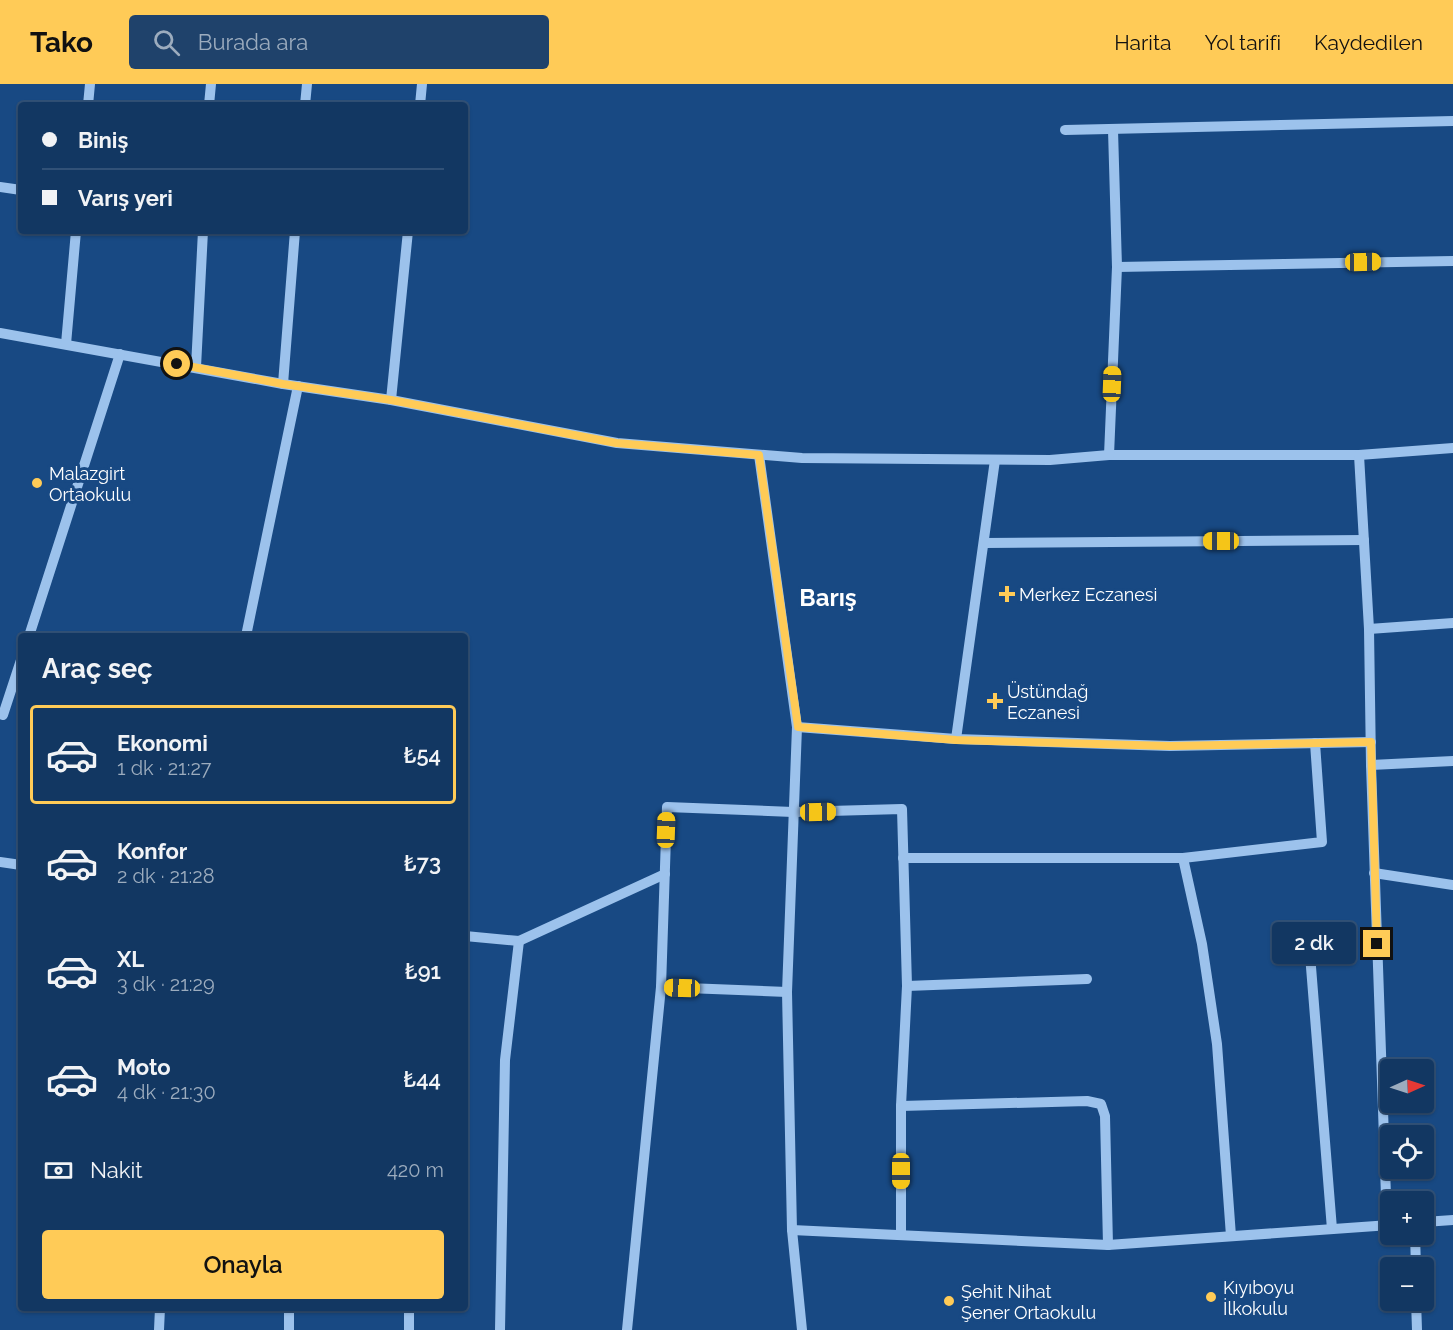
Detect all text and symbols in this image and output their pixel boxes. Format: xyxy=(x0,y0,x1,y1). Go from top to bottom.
search box xyxy=(129,15,549,69)
text: Tako xyxy=(30,26,93,59)
icon: search xyxy=(150,26,183,59)
text: Burada ara xyxy=(198,29,308,55)
text: Harita xyxy=(1114,30,1171,55)
text: Yol tarifi xyxy=(1204,30,1281,55)
text: Kaydedilen xyxy=(1314,30,1423,55)
text: Biniş xyxy=(78,127,128,153)
text: Varış yeri xyxy=(78,185,173,211)
car xyxy=(1345,253,1381,271)
route start xyxy=(163,350,190,377)
car xyxy=(1102,366,1122,402)
place label: Malazgirt Ortaokulu xyxy=(49,463,131,505)
marker: Malazgirt Ortaokulu xyxy=(30,476,44,490)
car xyxy=(1203,532,1239,550)
district label: Barış xyxy=(799,583,857,612)
place label: Merkez Eczanesi xyxy=(1019,584,1157,605)
marker: Merkez Eczanesi xyxy=(1000,587,1014,601)
text: Araç seç xyxy=(42,653,152,684)
place label: Üstündağ Eczanesi xyxy=(1007,681,1088,723)
marker: Üstündağ Eczanesi xyxy=(988,694,1002,708)
icon: car xyxy=(45,728,99,782)
text: Ekonomi xyxy=(117,730,208,756)
text: ₺54 xyxy=(403,742,441,768)
text: 1 dk · 21:27 xyxy=(117,756,212,780)
car xyxy=(800,803,836,821)
car xyxy=(656,812,676,848)
icon: car xyxy=(45,836,99,890)
text: Konfor xyxy=(117,838,187,864)
text: ₺73 xyxy=(404,850,441,876)
text: 2 dk · 21:28 xyxy=(117,864,215,888)
callout: 2 dk xyxy=(1272,923,1356,965)
route end xyxy=(1363,930,1390,957)
text: 2 dk xyxy=(1294,931,1334,955)
icon: car xyxy=(45,944,99,998)
text: XL xyxy=(117,946,144,972)
text: ₺91 xyxy=(405,958,441,984)
text: 3 dk · 21:29 xyxy=(117,972,215,996)
car xyxy=(664,978,700,998)
icon: car xyxy=(45,1052,99,1106)
text: Moto xyxy=(117,1054,171,1080)
north arrow xyxy=(1380,1059,1434,1113)
map controls xyxy=(1380,1059,1434,1311)
text: ₺44 xyxy=(403,1066,441,1092)
text: 4 dk · 21:30 xyxy=(117,1080,216,1104)
button: locate xyxy=(1380,1125,1434,1179)
car xyxy=(892,1153,910,1189)
icon: cash xyxy=(42,1154,75,1187)
text: Nakit xyxy=(90,1157,143,1183)
text: 420 m xyxy=(387,1158,444,1182)
button: + xyxy=(1380,1191,1434,1245)
button: Onayla xyxy=(42,1230,444,1299)
button: − xyxy=(1380,1257,1434,1311)
place label: Kıyıboyu İlkokulu xyxy=(1223,1277,1294,1319)
place label: Şehit Nihat Şener Ortaokulu xyxy=(961,1281,1096,1323)
marker: Kıyıboyu İlkokulu xyxy=(1204,1290,1218,1304)
marker: Şehit Nihat Şener Ortaokulu xyxy=(942,1294,956,1308)

